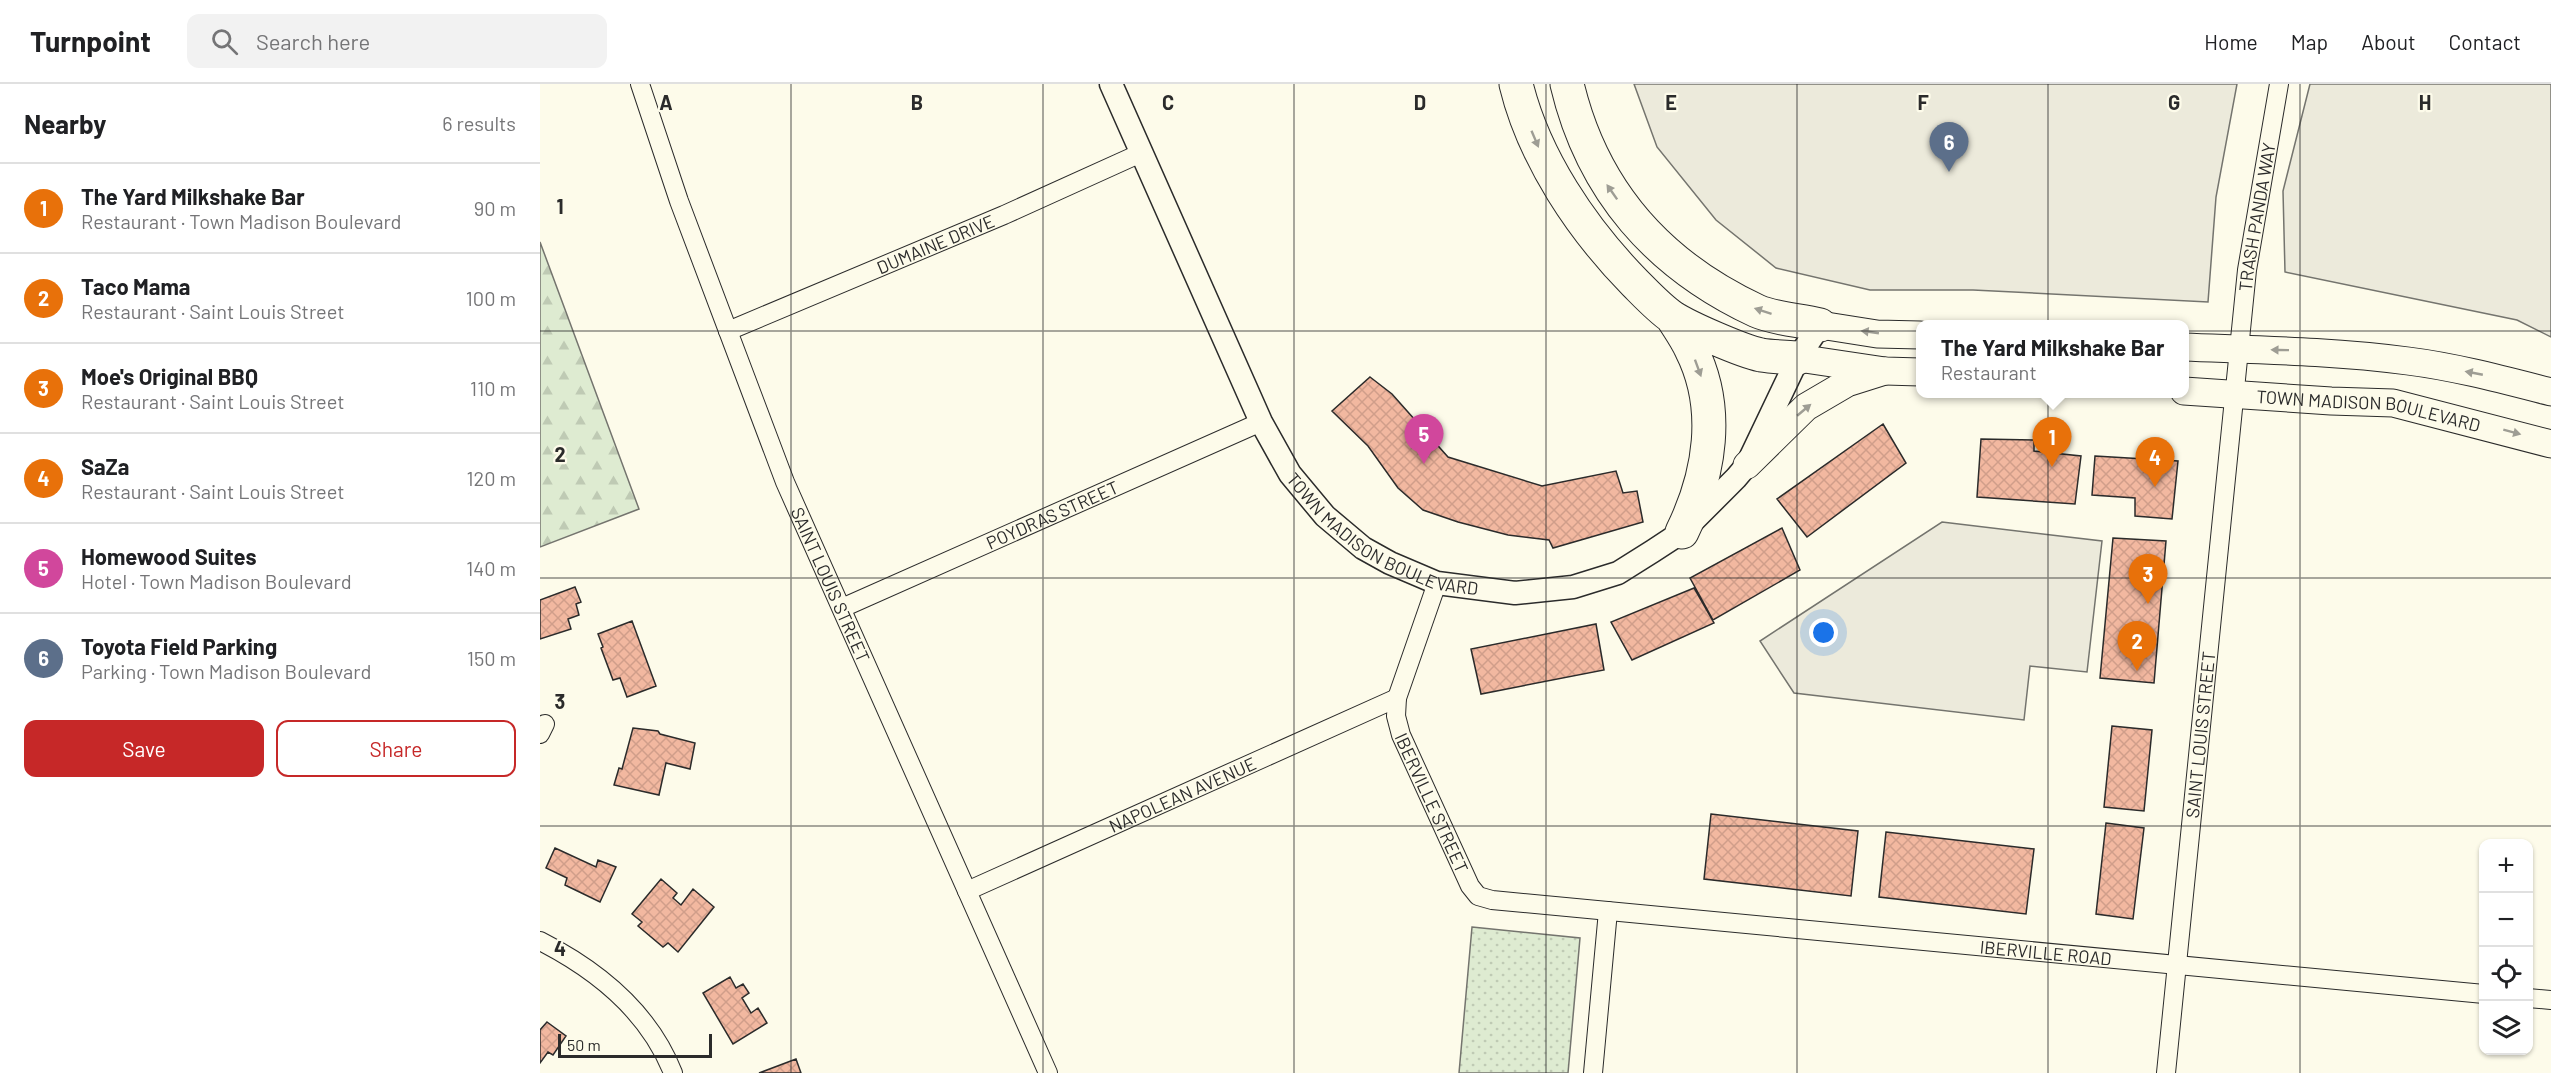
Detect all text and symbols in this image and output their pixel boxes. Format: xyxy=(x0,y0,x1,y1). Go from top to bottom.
search box xyxy=(187,14,607,68)
text: Turnpoint xyxy=(30,24,151,58)
icon: search xyxy=(208,25,241,58)
text: Search here xyxy=(256,28,370,54)
text: Home xyxy=(2204,29,2258,54)
text: Map xyxy=(2291,29,2328,54)
text: About xyxy=(2361,29,2416,54)
text: Contact xyxy=(2449,29,2521,54)
text: A xyxy=(659,90,673,114)
text: B xyxy=(911,90,923,114)
text: C xyxy=(1162,90,1174,114)
text: D xyxy=(1414,90,1426,114)
text: E xyxy=(1665,90,1677,114)
text: F xyxy=(1917,90,1929,114)
text: G xyxy=(2168,90,2180,114)
text: H xyxy=(2419,90,2431,114)
text: Nearby xyxy=(24,108,106,139)
text: 6 results xyxy=(442,111,516,135)
pin: 6 xyxy=(1930,122,1968,172)
one-way arrow xyxy=(1531,130,1540,148)
street label: TRASH PANDA WAY xyxy=(2234,141,2280,292)
text: The Yard Milkshake Bar xyxy=(81,183,305,209)
one-way arrow xyxy=(1606,185,1618,201)
text: 1 xyxy=(556,194,564,218)
text: 1 xyxy=(40,196,47,220)
text: 90 m xyxy=(474,196,516,220)
text: Restaurant · Town Madison Boulevard xyxy=(81,209,401,233)
street label: DUMAINE DRIVE xyxy=(873,209,998,278)
text: Taco Mama xyxy=(81,273,190,299)
text: 2 xyxy=(38,286,49,310)
text: 100 m xyxy=(466,286,516,310)
text: Restaurant · Saint Louis Street xyxy=(81,299,345,323)
one-way arrow xyxy=(1754,306,1772,316)
popup xyxy=(1916,320,2189,398)
one-way arrow xyxy=(1860,328,1879,337)
text: The Yard Milkshake Bar xyxy=(1941,334,2164,360)
one-way arrow xyxy=(2271,345,2290,355)
one-way arrow xyxy=(1694,360,1704,378)
text: Restaurant xyxy=(1941,360,2037,384)
text: Moe's Original BBQ xyxy=(81,363,258,389)
one-way arrow xyxy=(2464,368,2483,377)
text: 3 xyxy=(38,376,49,400)
text: 110 m xyxy=(470,376,516,400)
street label: TOWN MADISON BOULEVARD xyxy=(2256,385,2483,436)
text: Restaurant · Saint Louis Street xyxy=(81,389,345,413)
one-way arrow xyxy=(1796,403,1812,416)
pin: 5 xyxy=(1404,414,1444,464)
pin: 1 xyxy=(2032,418,2072,467)
one-way arrow xyxy=(2503,428,2521,437)
pin: 4 xyxy=(2136,438,2174,487)
text: 2 xyxy=(554,442,566,466)
text: SaZa xyxy=(81,453,129,479)
text: 4 xyxy=(37,466,50,490)
text: 120 m xyxy=(466,466,516,490)
street label: TOWN MADISON BOULEVARD xyxy=(1282,468,1480,599)
street label: POYDRAS STREET xyxy=(983,476,1122,554)
text: Restaurant · Saint Louis Street xyxy=(81,479,345,503)
street label: SAINT LOUIS STREET xyxy=(787,504,875,666)
text: Homewood Suites xyxy=(81,543,256,569)
pin: 3 xyxy=(2128,554,2168,604)
text: 5 xyxy=(38,556,49,580)
text: 140 m xyxy=(466,556,516,580)
text: Hotel · Town Madison Boulevard xyxy=(81,569,352,593)
your location xyxy=(1809,618,1838,647)
pin: 2 xyxy=(2118,622,2156,671)
text: Toyota Field Parking xyxy=(81,633,277,659)
text: 6 xyxy=(38,646,49,670)
text: 150 m xyxy=(467,646,516,670)
street label: SAINT LOUIS STREET xyxy=(2181,650,2219,819)
text: Parking · Town Madison Boulevard xyxy=(81,659,371,683)
text: 3 xyxy=(555,689,565,713)
button: Save xyxy=(24,720,264,777)
button: Share xyxy=(276,720,516,777)
street label: IBERVILLE STREET xyxy=(1391,729,1473,876)
street label: NAPOLEAN AVENUE xyxy=(1105,752,1259,837)
map controls xyxy=(2479,839,2533,1055)
button: + xyxy=(2479,839,2533,893)
button: − xyxy=(2479,893,2533,947)
street label: IBERVILLE ROAD xyxy=(1979,935,2113,970)
text: 4 xyxy=(554,936,566,960)
button: locate xyxy=(2479,947,2533,1001)
button: layers xyxy=(2479,1001,2533,1055)
scale bar xyxy=(558,1031,712,1058)
text: 50 m xyxy=(567,1035,601,1054)

